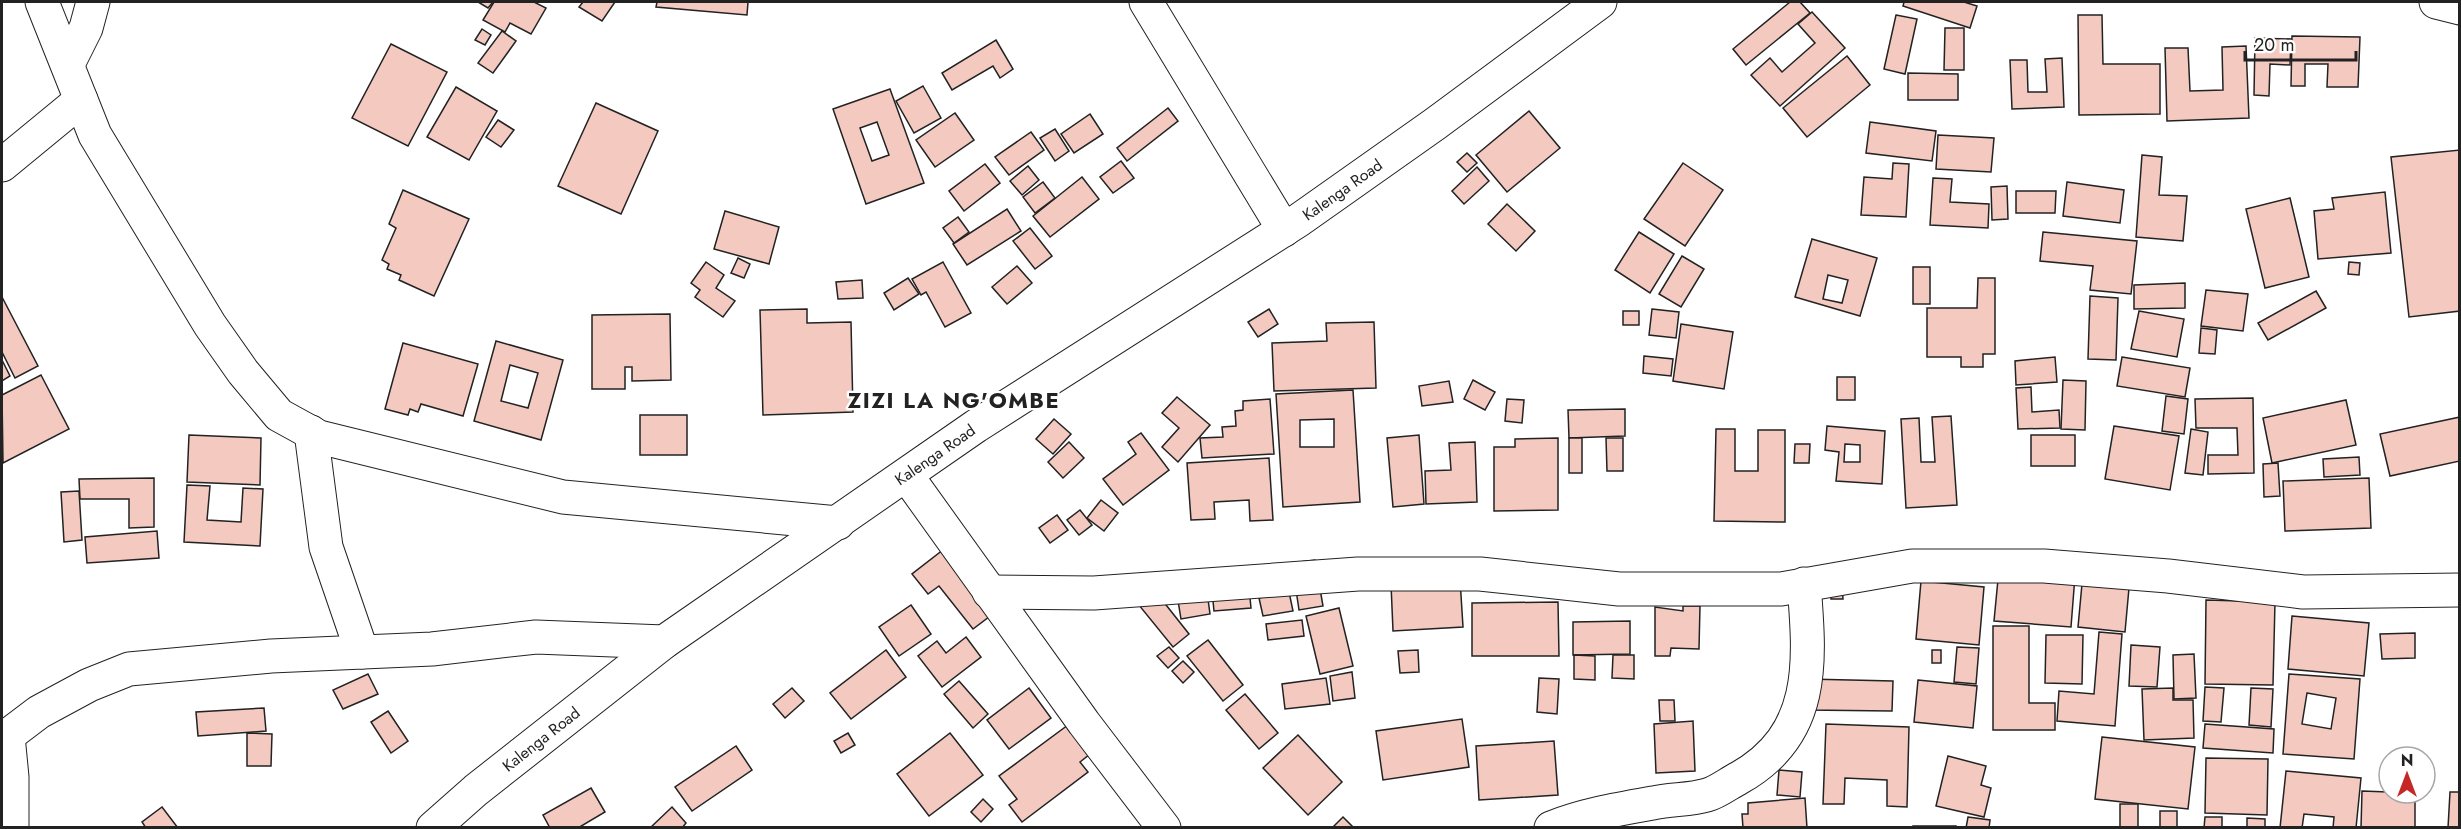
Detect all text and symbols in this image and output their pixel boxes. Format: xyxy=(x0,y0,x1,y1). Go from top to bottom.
scale bar xyxy=(2245,24,2356,62)
text: 20 m xyxy=(2254,32,2294,58)
street label: Kalenga Road xyxy=(1298,154,1387,226)
district label: ZIZI LA NG'OMBE xyxy=(848,384,1060,416)
street label: Kalenga Road xyxy=(890,419,980,491)
street label: Kalenga Road xyxy=(497,701,585,777)
north arrow xyxy=(2377,745,2437,805)
text: N xyxy=(2401,749,2413,772)

